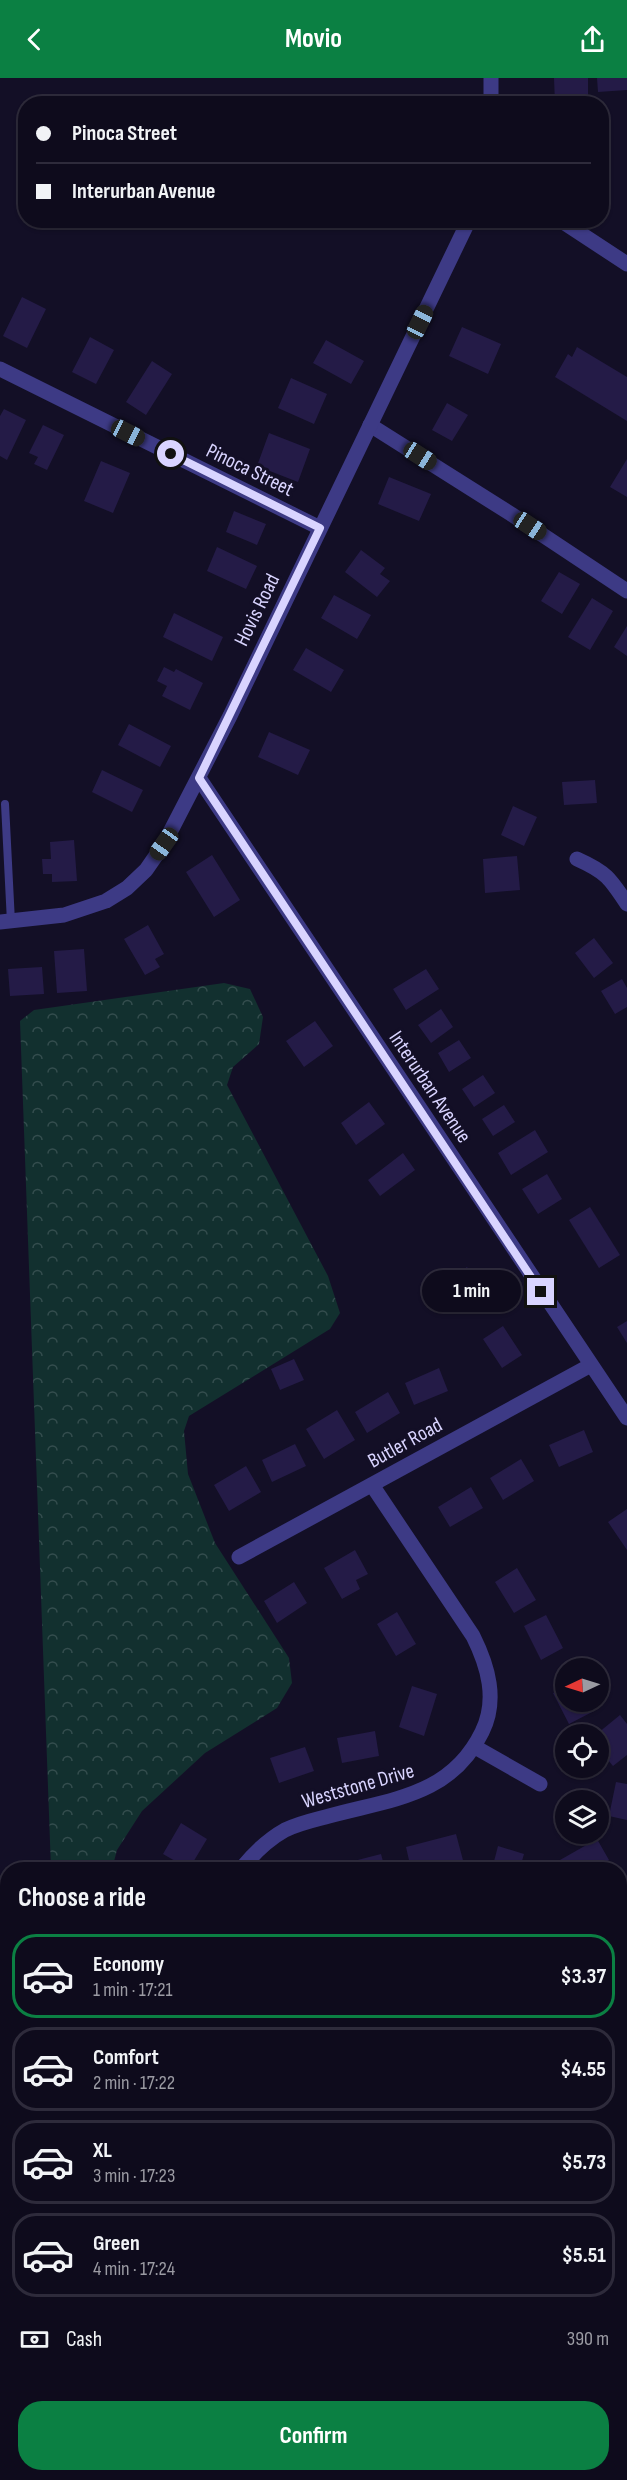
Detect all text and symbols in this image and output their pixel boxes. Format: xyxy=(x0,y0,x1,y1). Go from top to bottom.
icon: back xyxy=(18,23,51,56)
text: Movio xyxy=(285,23,342,55)
icon: share xyxy=(576,23,609,56)
text: Pinoca Street xyxy=(72,120,177,147)
text: Interurban Avenue xyxy=(72,178,216,205)
car xyxy=(404,302,436,342)
car xyxy=(108,417,148,449)
street label: Pinoca Street xyxy=(202,438,298,502)
car xyxy=(400,439,440,473)
route start xyxy=(157,440,184,467)
car xyxy=(510,509,550,543)
street label: Hovis Road xyxy=(229,570,285,650)
car xyxy=(146,824,182,864)
street label: Interurban Avenue xyxy=(383,1026,477,1148)
callout: 1 min xyxy=(421,1271,520,1313)
route end xyxy=(527,1278,554,1305)
text: 1 min xyxy=(453,1279,490,1303)
street label: Butler Road xyxy=(363,1412,447,1474)
north arrow xyxy=(555,1658,609,1712)
map controls xyxy=(555,1658,609,1844)
button: locate xyxy=(555,1724,609,1778)
street label: Weststone Drive xyxy=(299,1758,417,1814)
button: layers xyxy=(555,1790,609,1844)
text: Choose a ride xyxy=(18,1882,146,1914)
icon: car xyxy=(21,1949,75,2003)
text: Economy xyxy=(93,1951,164,1978)
text: $3.37 xyxy=(560,1963,606,1990)
text: 1 min · 17:21 xyxy=(93,1978,173,2002)
icon: car xyxy=(21,2042,75,2096)
text: Comfort xyxy=(93,2044,159,2071)
text: $4.55 xyxy=(560,2056,606,2083)
text: 2 min · 17:22 xyxy=(93,2071,175,2095)
icon: car xyxy=(21,2135,75,2189)
text: XL xyxy=(93,2137,112,2164)
text: $5.73 xyxy=(561,2149,606,2176)
text: 3 min · 17:23 xyxy=(93,2164,175,2188)
icon: car xyxy=(21,2228,75,2282)
text: Green xyxy=(93,2230,140,2257)
text: $5.51 xyxy=(562,2242,606,2269)
text: 4 min · 17:24 xyxy=(93,2257,175,2281)
icon: cash xyxy=(18,2323,51,2356)
text: Cash xyxy=(66,2326,102,2353)
text: 390 m xyxy=(567,2327,609,2351)
button: Confirm xyxy=(18,2401,609,2470)

